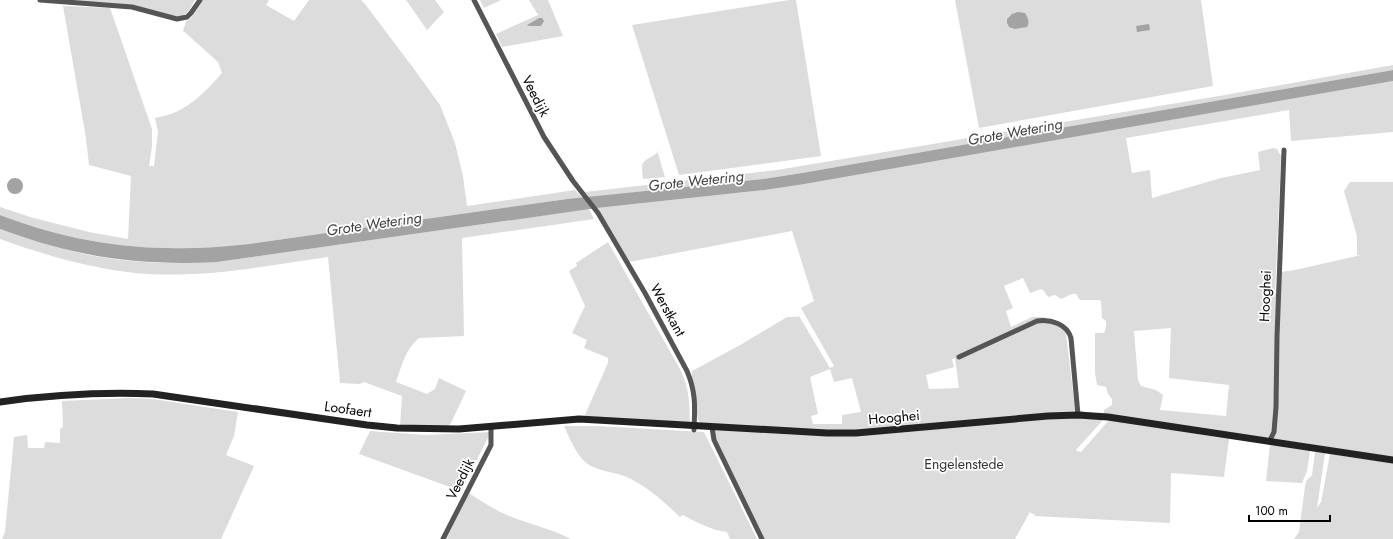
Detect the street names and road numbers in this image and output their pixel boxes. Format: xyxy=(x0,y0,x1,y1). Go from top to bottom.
street label: Veedijk xyxy=(517,72,555,121)
street label: Hooghei xyxy=(1254,270,1276,322)
street label: Werstkant xyxy=(645,280,691,340)
street label: Loofaert xyxy=(323,396,374,422)
street label: Hooghei xyxy=(867,405,921,429)
street label: Veedijk xyxy=(441,454,479,503)

